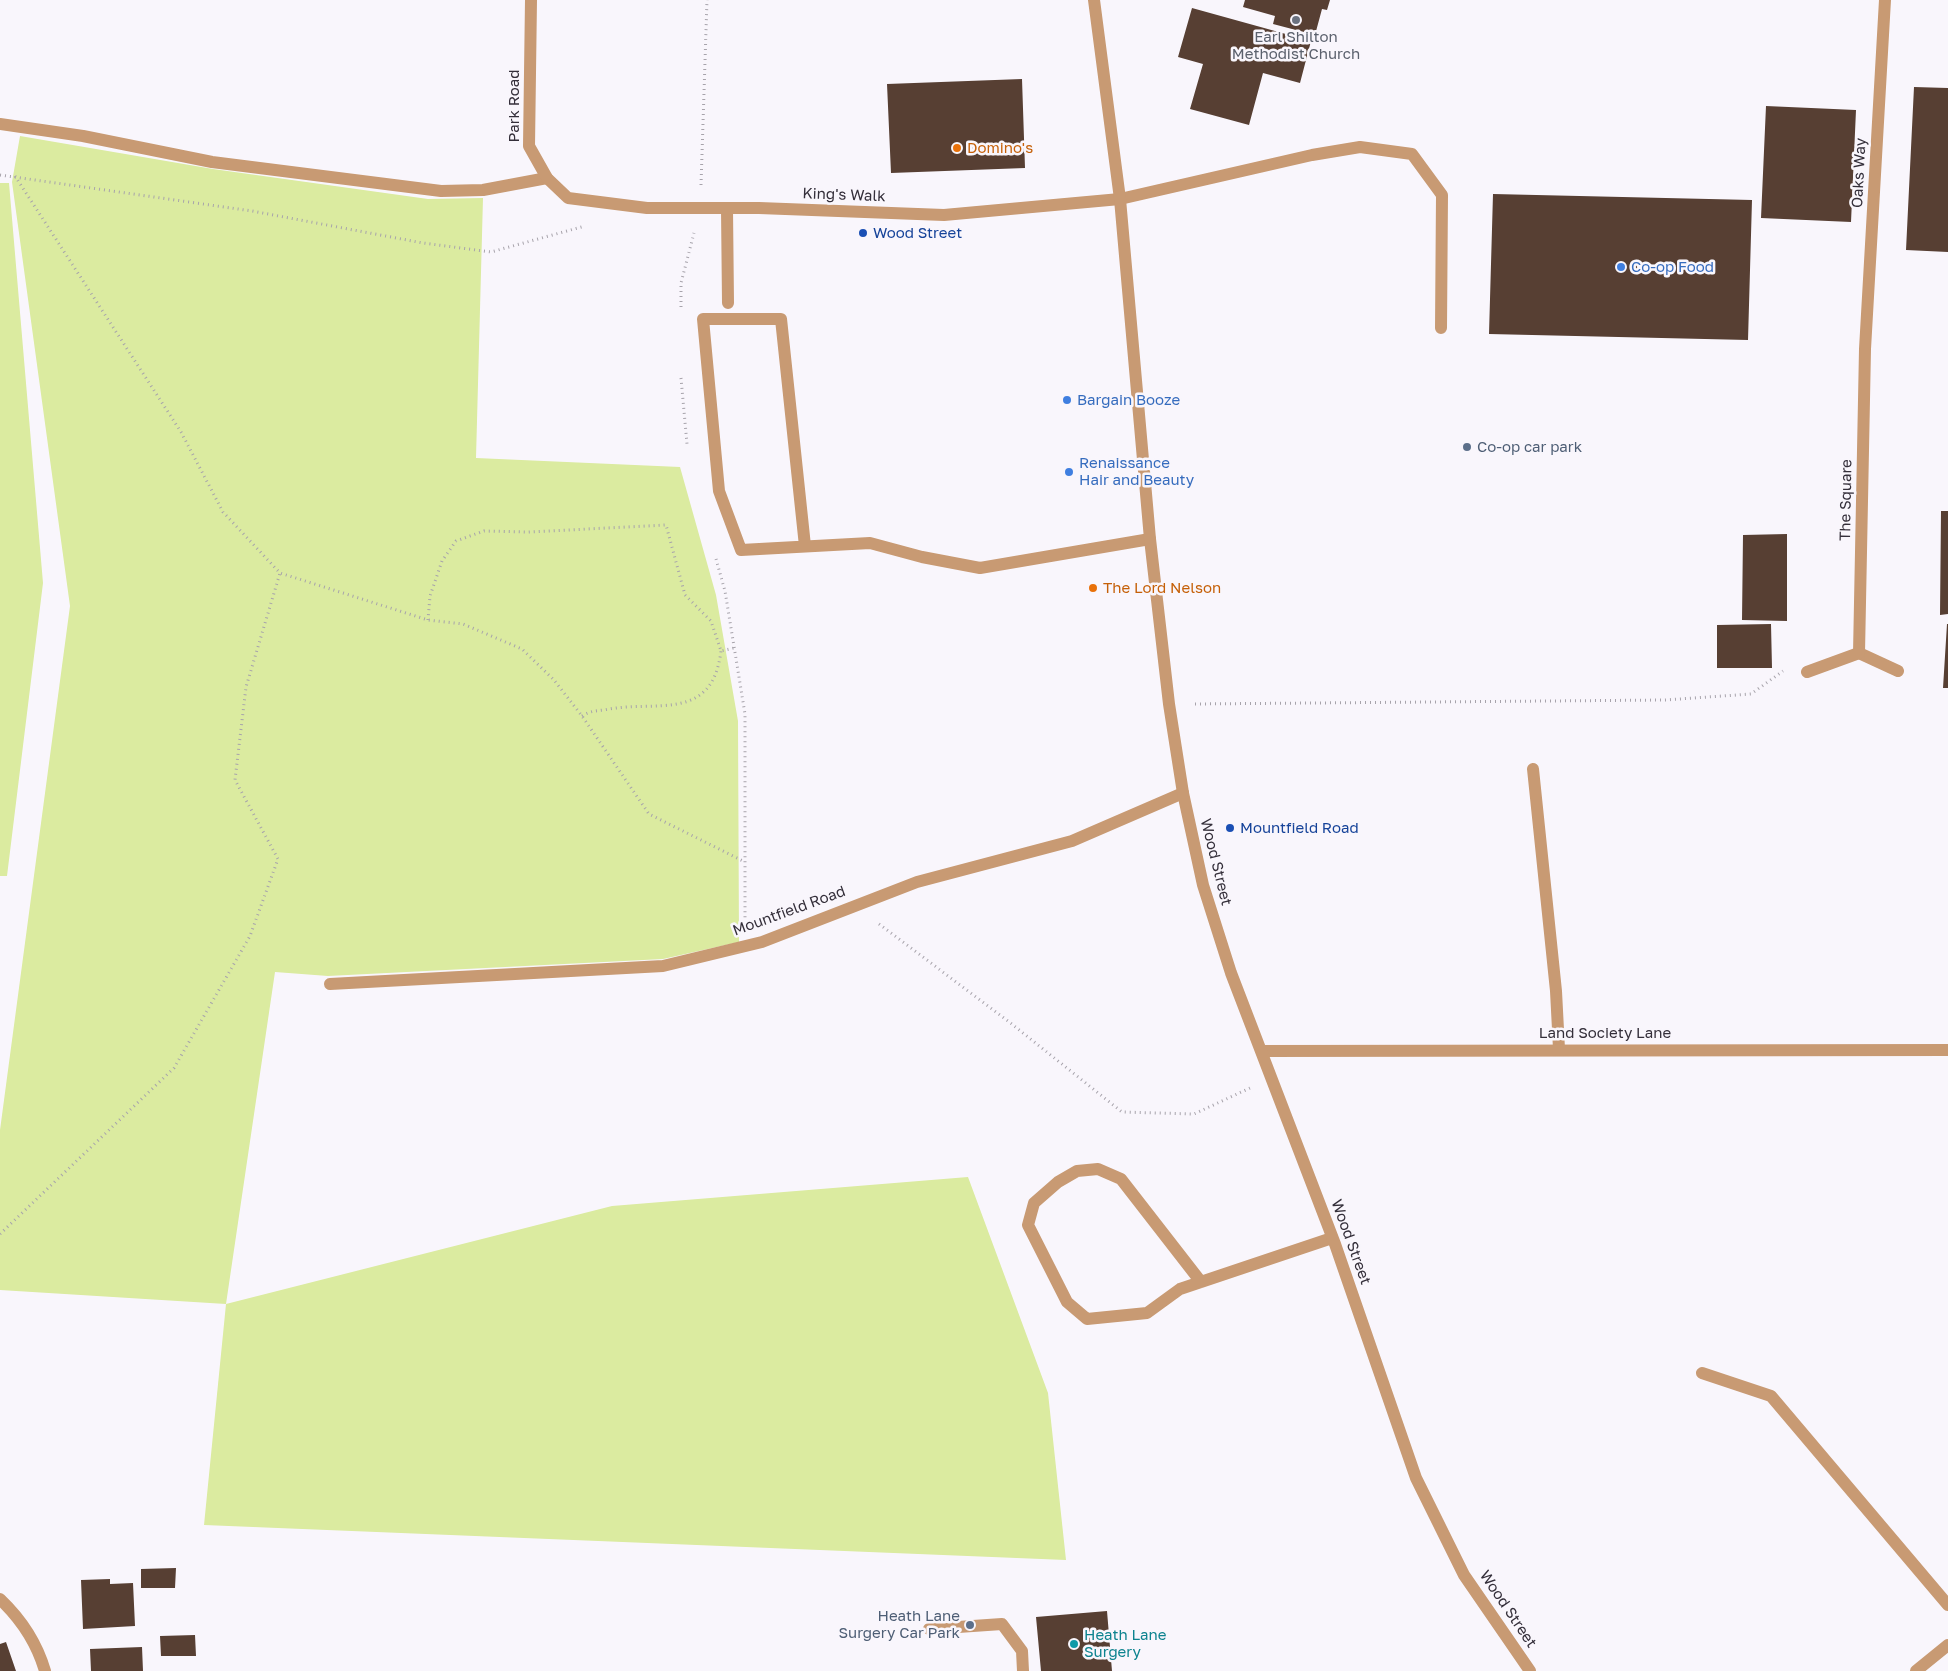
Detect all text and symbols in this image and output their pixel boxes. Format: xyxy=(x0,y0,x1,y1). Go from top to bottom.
marker: Earl Shilton Methodist Church xyxy=(1290,14,1302,26)
place label: Earl Shilton Methodist Church xyxy=(1232,28,1360,63)
street label: Park Road xyxy=(505,70,523,142)
street label: Oaks Way xyxy=(1848,138,1870,208)
place label: Domino's xyxy=(967,139,1033,157)
marker: Domino's xyxy=(951,142,963,154)
street label: King's Walk xyxy=(802,185,886,205)
place label: Wood Street xyxy=(873,224,962,242)
marker: Wood Street xyxy=(857,227,869,239)
place label: Co-op Food xyxy=(1631,258,1714,276)
marker: Co-op Food xyxy=(1615,261,1627,273)
place label: Bargain Booze xyxy=(1077,391,1180,409)
marker: Bargain Booze xyxy=(1061,394,1073,406)
place label: Co-op car park xyxy=(1477,438,1582,456)
marker: Co-op car park xyxy=(1461,441,1473,453)
place label: Renaissance Hair and Beauty xyxy=(1079,454,1194,489)
street label: The Square xyxy=(1836,459,1856,541)
marker: Renaissance Hair and Beauty xyxy=(1063,466,1075,478)
place label: The Lord Nelson xyxy=(1103,579,1221,597)
marker: The Lord Nelson xyxy=(1087,582,1099,594)
street label: Wood Street xyxy=(1196,817,1236,907)
place label: Mountfield Road xyxy=(1240,819,1359,837)
marker: Mountfield Road xyxy=(1224,822,1236,834)
street label: Mountfield Road xyxy=(730,882,848,940)
street label: Land Society Lane xyxy=(1539,1024,1671,1042)
street label: Wood Street xyxy=(1327,1197,1375,1287)
street label: Wood Street xyxy=(1476,1567,1540,1651)
place label: Heath Lane Surgery Car Park xyxy=(839,1607,960,1642)
marker: Heath Lane Surgery Car Park xyxy=(964,1619,976,1631)
place label: Heath Lane Surgery xyxy=(1084,1626,1166,1661)
marker: Heath Lane Surgery xyxy=(1068,1638,1080,1650)

